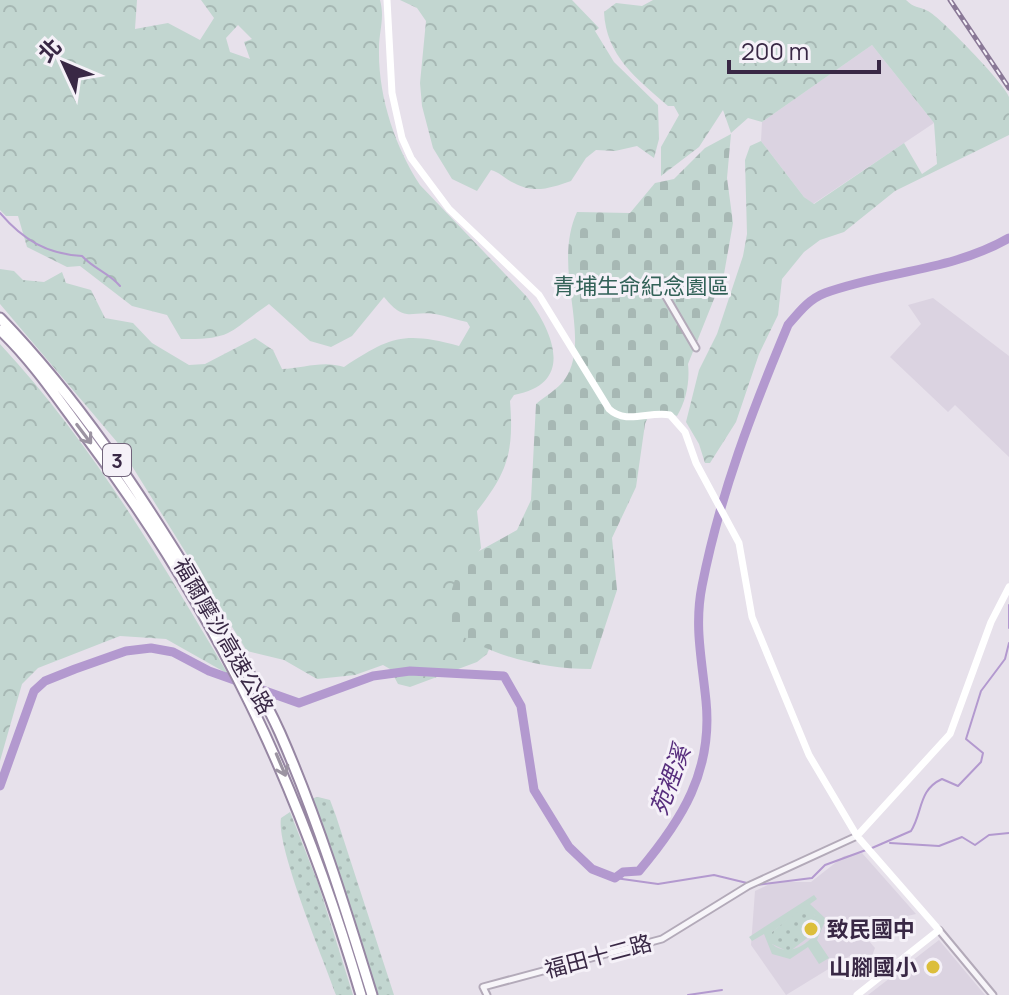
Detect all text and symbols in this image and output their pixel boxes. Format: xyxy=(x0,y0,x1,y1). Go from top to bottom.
north arrow xyxy=(24,24,104,104)
scale bar xyxy=(729,24,879,74)
text: 北 xyxy=(31,32,68,68)
text: 200 m xyxy=(741,34,809,67)
park label: 青埔生命紀念園區 xyxy=(553,271,729,301)
one-way arrow xyxy=(75,423,92,444)
road number: 3 xyxy=(103,444,131,476)
street label: 福爾摩沙高速公路 xyxy=(167,552,281,720)
water label: 苑裡溪 xyxy=(641,738,698,819)
one-way arrow xyxy=(274,752,289,777)
place label: 致民國中 xyxy=(827,914,915,944)
marker: 致民國中 xyxy=(802,920,820,938)
street label: 福田十二路 xyxy=(541,927,655,985)
place label: 山腳國小 xyxy=(829,952,917,982)
marker: 山腳國小 xyxy=(924,958,942,976)

